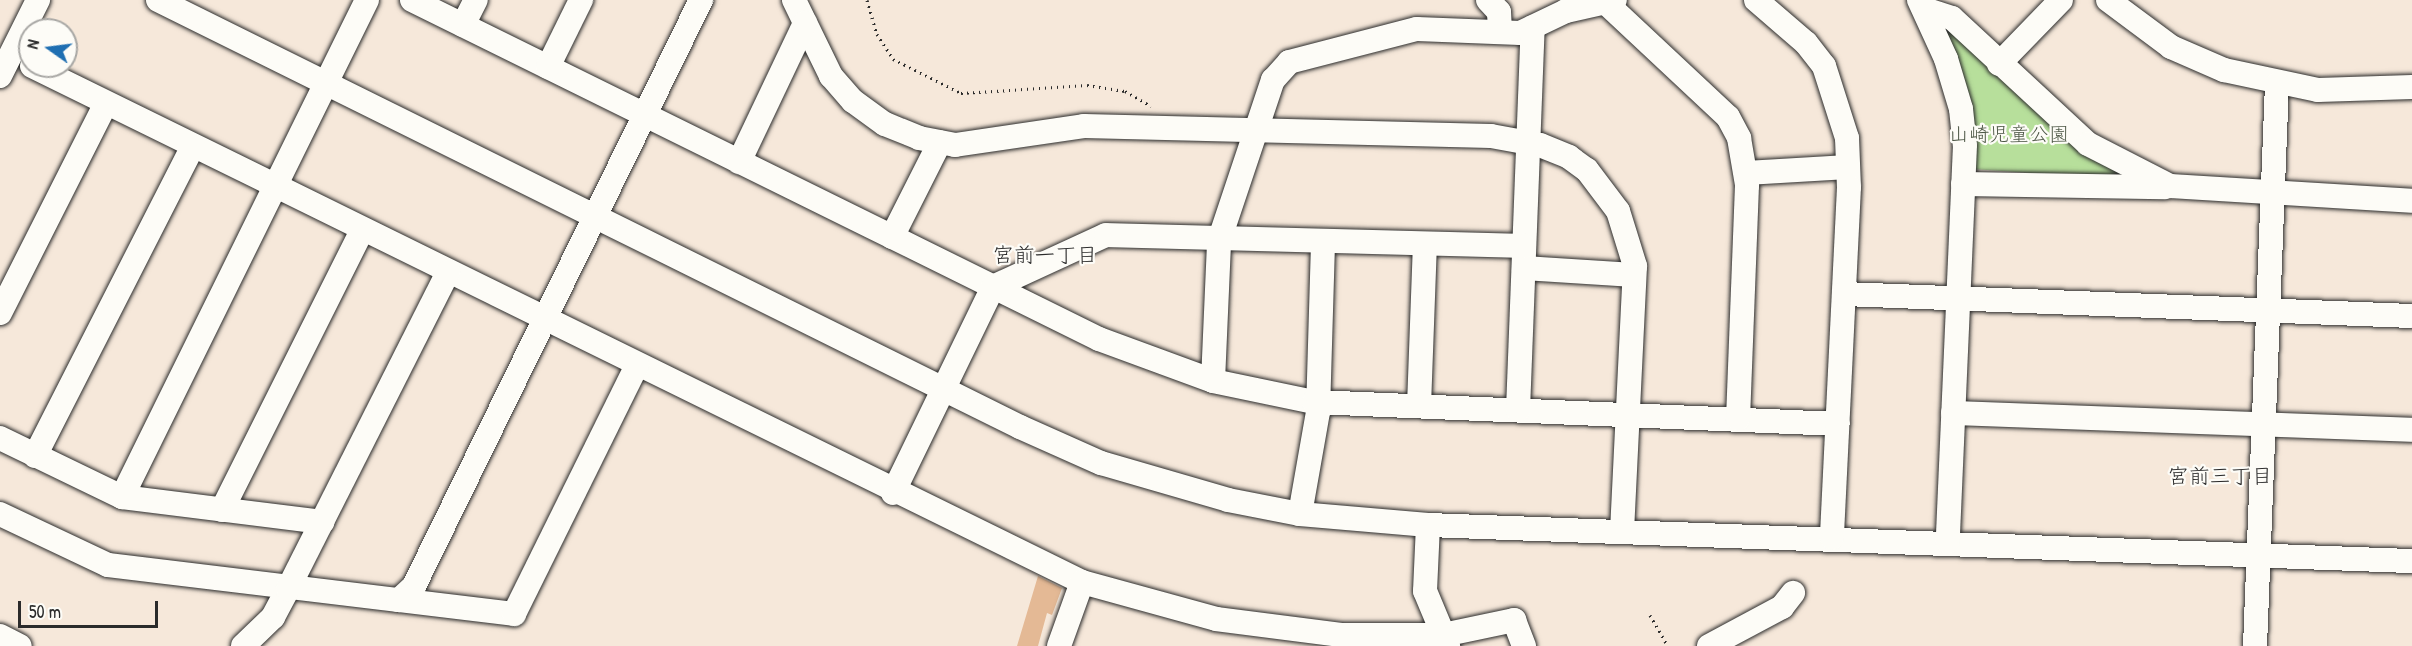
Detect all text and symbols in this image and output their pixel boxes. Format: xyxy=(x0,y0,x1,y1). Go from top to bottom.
north arrow xyxy=(18,18,78,78)
text: N xyxy=(21,37,44,51)
park label: 山崎児童公園 xyxy=(1949,121,2069,145)
district label: 宮前一丁目 xyxy=(993,242,1097,268)
district label: 宮前三丁目 xyxy=(2168,463,2272,489)
scale bar xyxy=(21,589,160,627)
text: 50 m xyxy=(29,599,61,624)

